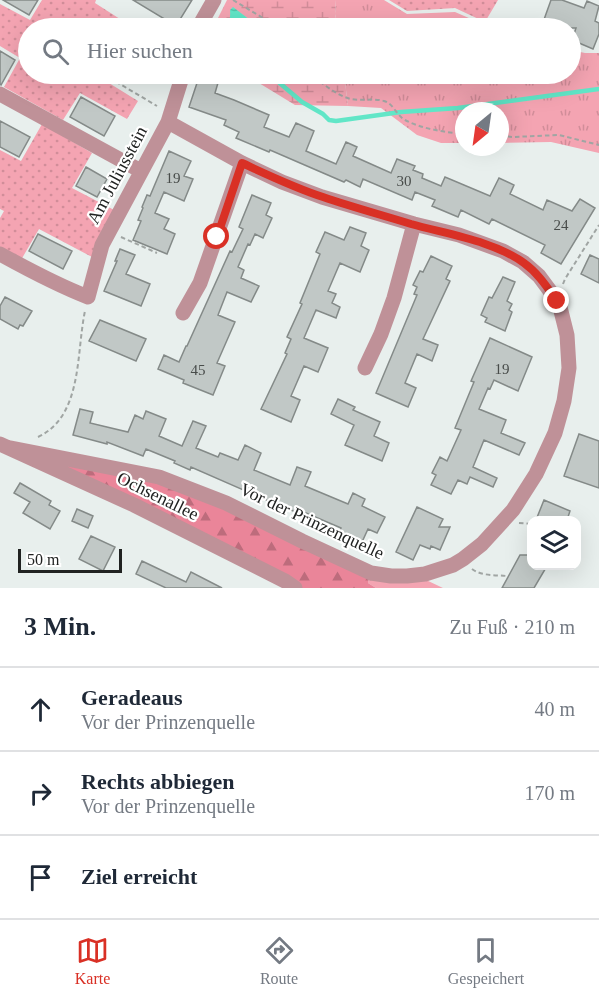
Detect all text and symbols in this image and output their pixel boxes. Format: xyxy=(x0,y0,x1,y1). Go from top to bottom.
search box xyxy=(18,18,581,84)
icon: search xyxy=(39,35,72,68)
text: Hier suchen xyxy=(87,38,193,63)
north arrow xyxy=(455,102,509,156)
street label: Am Juliusstein xyxy=(83,123,151,227)
house number: 19 xyxy=(166,170,181,186)
house number: 30 xyxy=(397,173,412,189)
house number: 24 xyxy=(554,217,569,233)
route start xyxy=(203,223,229,249)
route end xyxy=(543,287,569,313)
house number: 19 xyxy=(495,361,510,377)
house number: 45 xyxy=(191,362,206,378)
street label: Ochsenallee xyxy=(114,468,202,524)
street label: Vor der Prinzenquelle xyxy=(237,479,387,563)
map controls xyxy=(527,516,581,570)
button: layers xyxy=(527,516,581,570)
scale bar xyxy=(18,546,122,574)
text: 50 m xyxy=(27,551,59,568)
text: 3 Min. xyxy=(24,612,96,641)
text: Zu Fuß · 210 m xyxy=(449,616,575,638)
text: Geradeaus xyxy=(81,685,182,710)
icon: ahead xyxy=(24,693,57,726)
text: 40 m xyxy=(534,698,575,720)
text: Vor der Prinzenquelle xyxy=(81,711,255,733)
text: Rechts abbiegen xyxy=(81,769,234,794)
icon: right xyxy=(24,777,57,810)
text: 170 m xyxy=(524,782,575,804)
text: Vor der Prinzenquelle xyxy=(81,795,255,817)
icon: arrive xyxy=(24,861,57,894)
text: Ziel erreicht xyxy=(81,864,197,889)
tab: Karte xyxy=(75,934,110,988)
tab: Route xyxy=(260,934,298,988)
tab: Gespeichert xyxy=(448,934,524,988)

